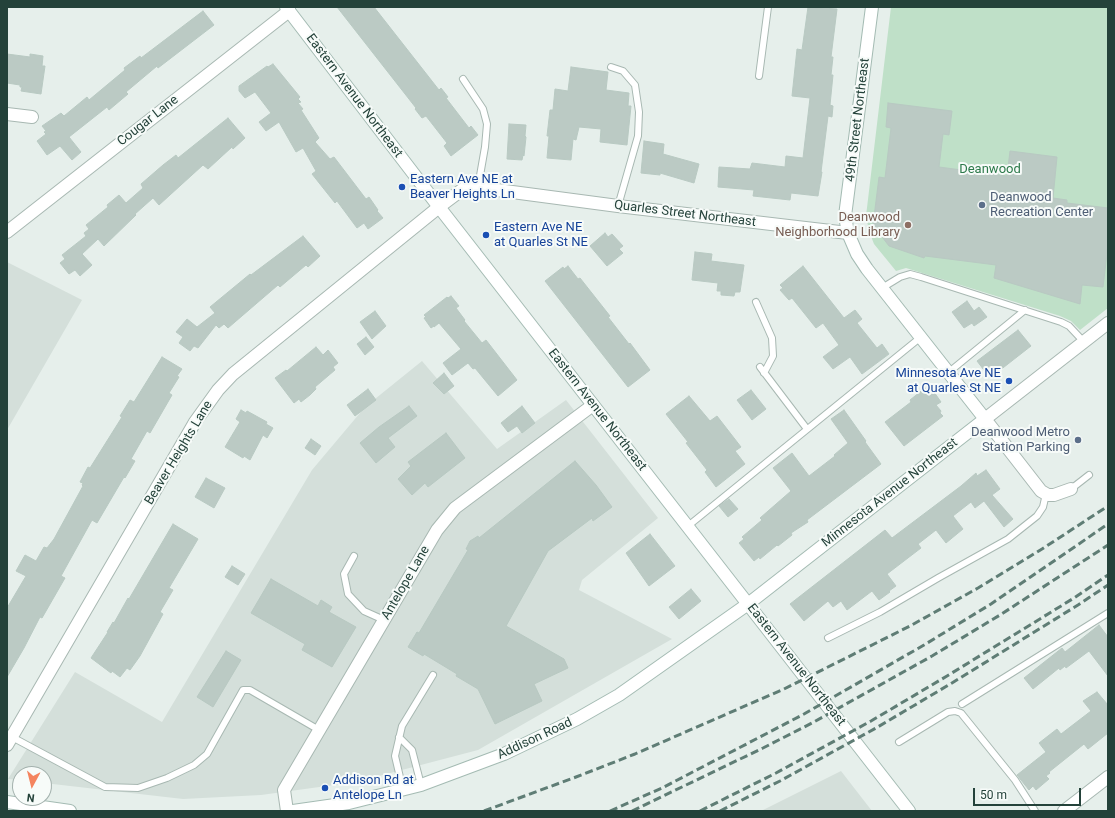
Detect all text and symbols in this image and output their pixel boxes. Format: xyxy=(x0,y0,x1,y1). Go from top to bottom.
street label: Eastern Avenue Northeast xyxy=(302,31,406,161)
street label: 49th Street Northeast xyxy=(843,57,873,183)
street label: Cougar Lane xyxy=(114,92,182,150)
park label: Deanwood xyxy=(959,162,1021,178)
place label: Eastern Ave NE at Beaver Heights Ln xyxy=(410,172,515,203)
marker: Eastern Ave NE at Beaver Heights Ln xyxy=(397,182,407,192)
place label: Deanwood Recreation Center xyxy=(990,190,1093,221)
street label: Quarles Street Northeast xyxy=(613,198,757,230)
marker: Deanwood Recreation Center xyxy=(977,200,987,210)
place label: Deanwood Neighborhood Library xyxy=(775,210,900,241)
place label: Eastern Ave NE at Quarles St NE xyxy=(494,220,588,251)
marker: Deanwood Neighborhood Library xyxy=(903,220,913,230)
marker: Eastern Ave NE at Quarles St NE xyxy=(481,230,491,240)
street label: Eastern Avenue Northeast xyxy=(544,346,650,474)
place label: Minnesota Ave NE at Quarles St NE xyxy=(895,366,1001,397)
marker: Minnesota Ave NE at Quarles St NE xyxy=(1004,376,1014,386)
street label: Beaver Heights Lane xyxy=(142,398,216,508)
place label: Deanwood Metro Station Parking xyxy=(971,425,1070,456)
street label: Minnesota Avenue Northeast xyxy=(819,435,961,551)
marker: Deanwood Metro Station Parking xyxy=(1073,435,1083,445)
street label: Antelope Lane xyxy=(379,543,433,623)
street label: Eastern Avenue Northeast xyxy=(743,601,849,729)
street label: Addison Road xyxy=(495,715,575,763)
north arrow xyxy=(12,766,52,806)
place label: Addison Rd at Antelope Ln xyxy=(333,773,414,804)
scale bar xyxy=(975,780,1083,806)
marker: Addison Rd at Antelope Ln xyxy=(320,783,330,793)
text: 50 m xyxy=(980,788,1007,802)
text: N xyxy=(26,790,35,804)

